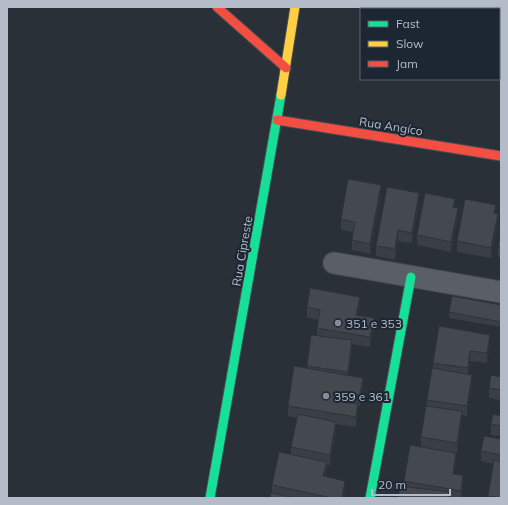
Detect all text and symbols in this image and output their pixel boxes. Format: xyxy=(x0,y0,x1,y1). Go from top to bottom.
legend xyxy=(360,8,500,80)
text: Fast xyxy=(396,16,420,31)
text: Slow xyxy=(396,36,424,51)
text: Jam xyxy=(396,56,418,71)
street label: Rua Angíco xyxy=(358,114,424,138)
street label: Rua Cipreste xyxy=(228,215,256,287)
place label: 351 e 353 xyxy=(346,316,402,331)
marker: 351 e 353 xyxy=(333,318,343,328)
place label: 359 e 361 xyxy=(334,389,390,404)
marker: 359 e 361 xyxy=(321,391,331,401)
scale bar xyxy=(372,471,450,497)
text: 20 m xyxy=(378,477,406,492)

